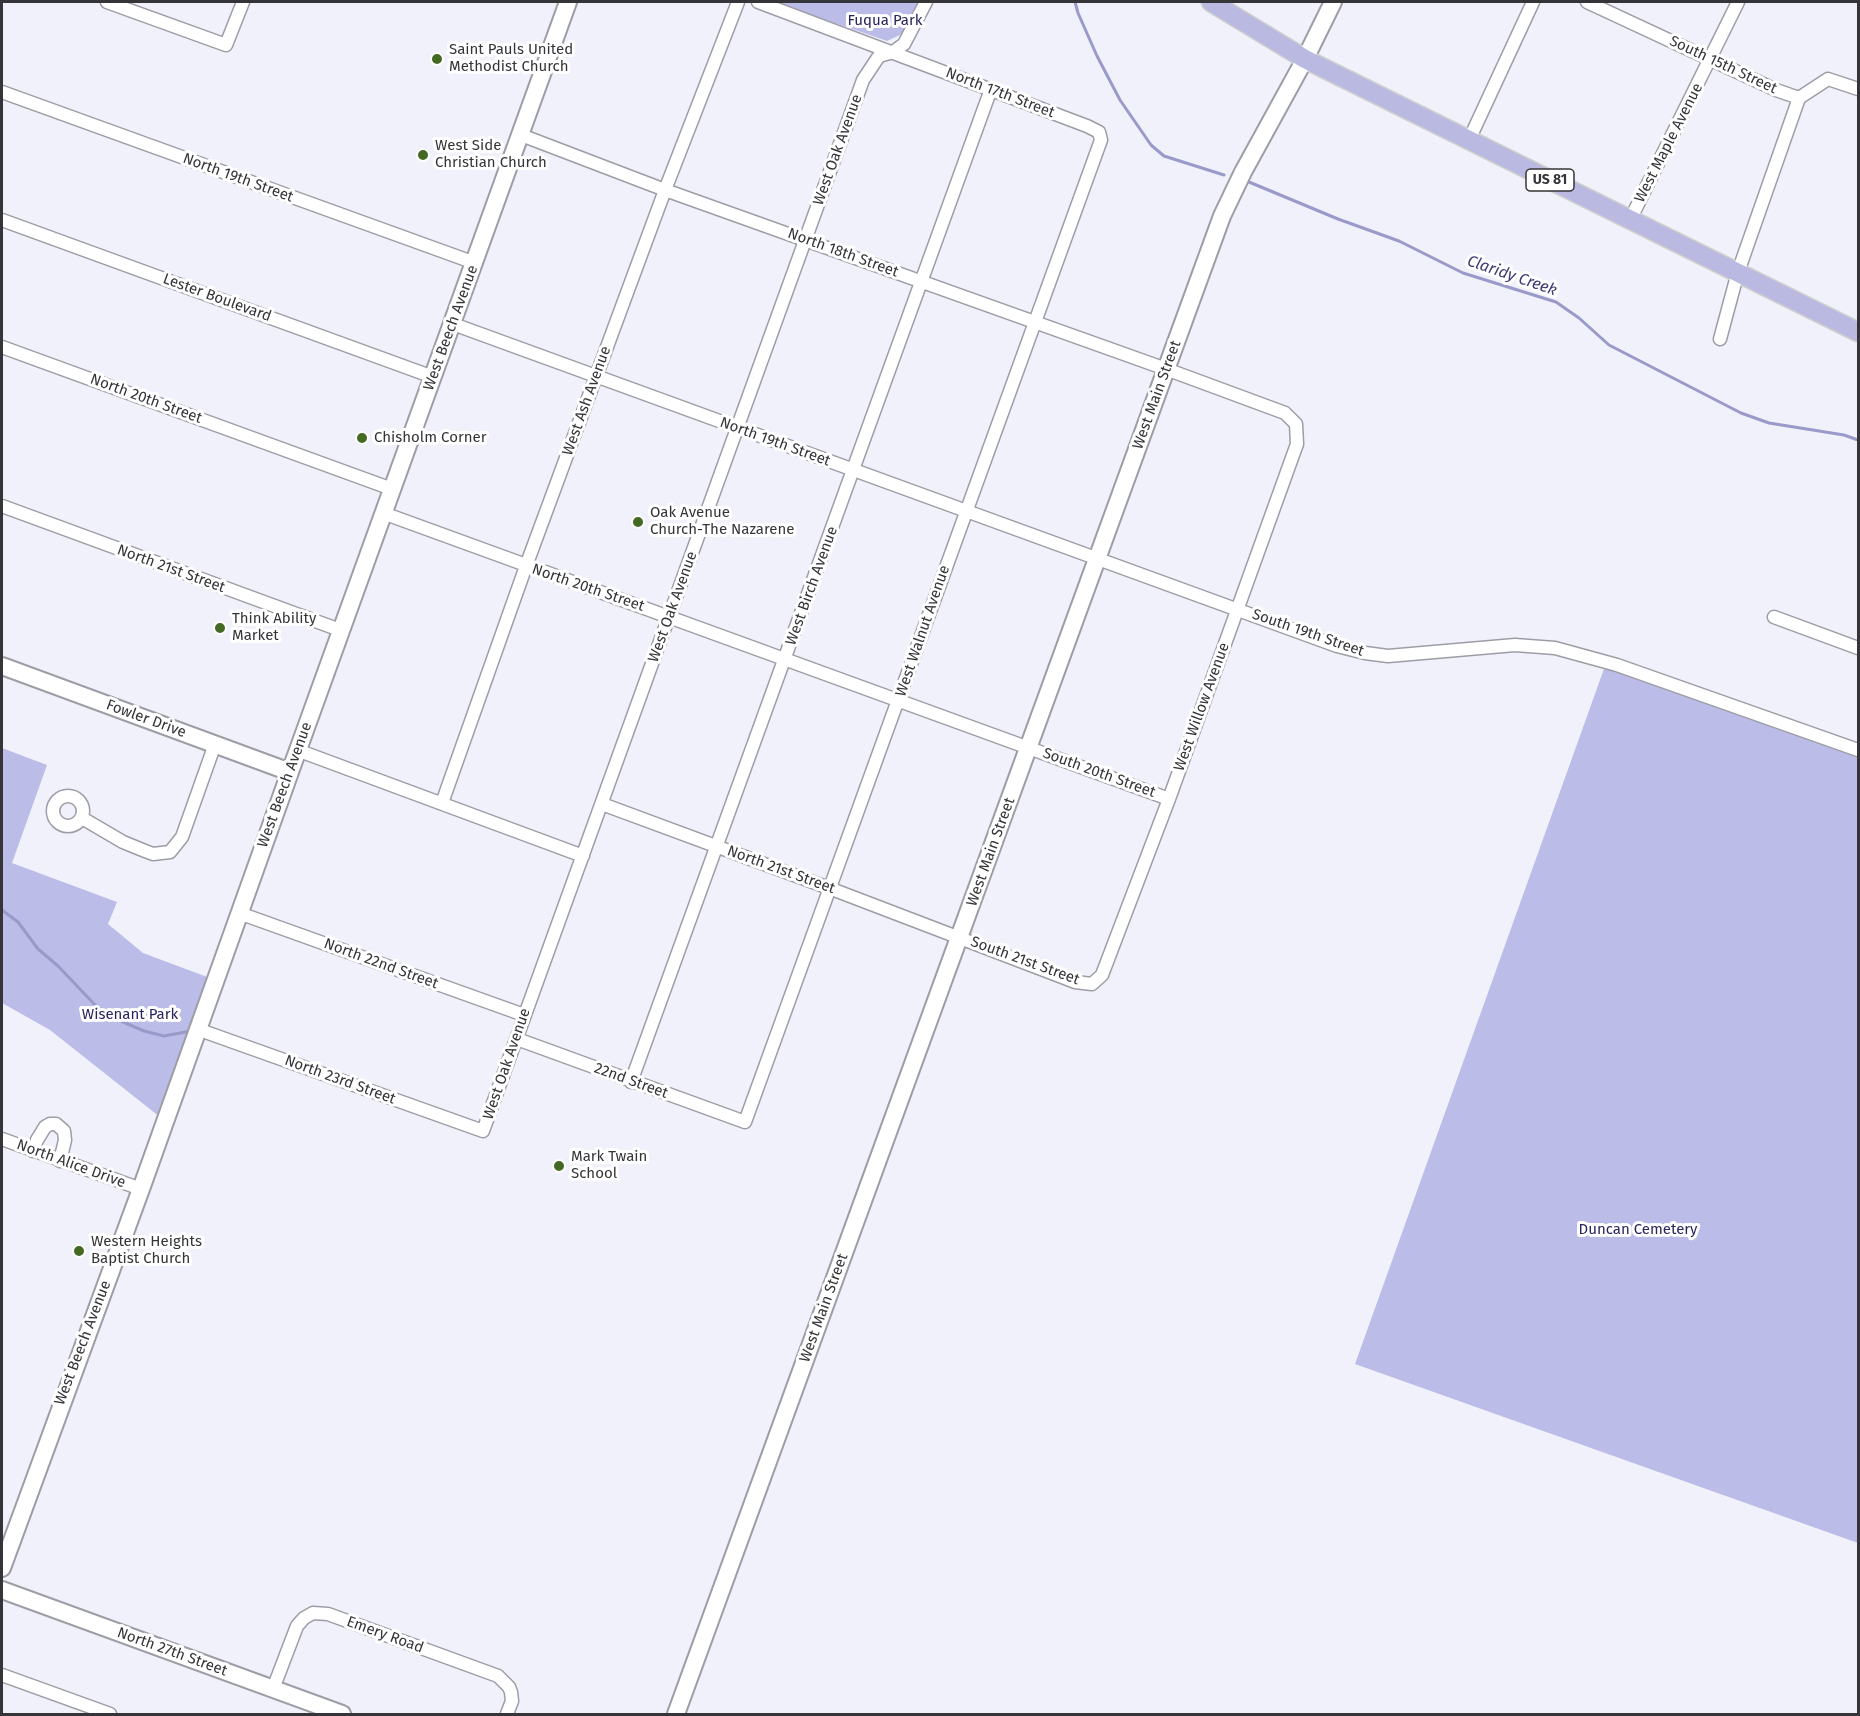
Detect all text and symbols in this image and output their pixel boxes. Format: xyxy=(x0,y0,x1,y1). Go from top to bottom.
park label: Fuqua Park xyxy=(848,12,922,30)
street label: South 15th Street xyxy=(1666,32,1780,98)
place label: Saint Pauls United Methodist Church xyxy=(449,41,573,76)
marker: Saint Pauls United Methodist Church xyxy=(430,52,444,66)
street label: North 17th Street xyxy=(943,64,1057,122)
street label: West Maple Avenue xyxy=(1631,80,1707,206)
street label: West Oak Avenue xyxy=(810,92,866,208)
place label: West Side Christian Church xyxy=(435,137,547,172)
marker: West Side Christian Church xyxy=(416,148,430,162)
street label: North 19th Street xyxy=(180,150,296,206)
road number: US 81 xyxy=(1526,169,1574,191)
street label: North 18th Street xyxy=(785,225,901,281)
water label: Claridy Creek xyxy=(1465,252,1559,300)
street label: West Beech Avenue xyxy=(420,263,482,393)
street label: Lester Boulevard xyxy=(160,270,274,326)
street label: West Main Street xyxy=(1129,338,1185,452)
street label: West Ash Avenue xyxy=(559,344,615,458)
street label: North 20th Street xyxy=(88,370,204,428)
street label: North 19th Street xyxy=(717,414,833,470)
place label: Chisholm Corner xyxy=(374,429,486,447)
marker: Chisholm Corner xyxy=(355,431,369,445)
place label: Oak Avenue Church-The Nazarene xyxy=(650,504,794,539)
marker: Oak Avenue Church-The Nazarene xyxy=(631,515,645,529)
street label: West Birch Avenue xyxy=(782,524,842,648)
street label: North 21st Street xyxy=(115,541,227,597)
street label: West Oak Avenue xyxy=(645,549,701,665)
street label: North 20th Street xyxy=(529,560,647,616)
street label: West Walnut Avenue xyxy=(892,563,954,699)
street label: South 19th Street xyxy=(1250,605,1366,661)
place label: Think Ability Market xyxy=(232,610,316,645)
marker: Think Ability Market xyxy=(213,621,227,635)
street label: West Willow Avenue xyxy=(1170,640,1234,774)
street label: Fowler Drive xyxy=(104,696,188,742)
street label: West Beech Avenue xyxy=(254,720,316,850)
street label: South 20th Street xyxy=(1040,744,1158,802)
street label: West Main Street xyxy=(963,795,1019,909)
street label: North 21st Street xyxy=(725,842,837,898)
street label: South 21st Street xyxy=(968,933,1082,989)
street label: North 22nd Street xyxy=(321,935,441,993)
park label: Wisenant Park xyxy=(82,1006,178,1024)
street label: West Oak Avenue xyxy=(480,1006,534,1122)
street label: North 23rd Street xyxy=(282,1052,398,1108)
street label: 22nd Street xyxy=(592,1059,670,1103)
street label: North Alice Drive xyxy=(14,1136,128,1192)
place label: Mark Twain School xyxy=(571,1148,647,1183)
marker: Mark Twain School xyxy=(552,1159,566,1173)
park label: Duncan Cemetery xyxy=(1579,1221,1697,1239)
place label: Western Heights Baptist Church xyxy=(91,1233,202,1268)
marker: Western Heights Baptist Church xyxy=(72,1244,86,1258)
street label: West Main Street xyxy=(796,1251,852,1365)
street label: West Beech Avenue xyxy=(51,1278,115,1408)
street label: Emery Road xyxy=(344,1613,426,1657)
street label: North 27th Street xyxy=(115,1624,229,1680)

